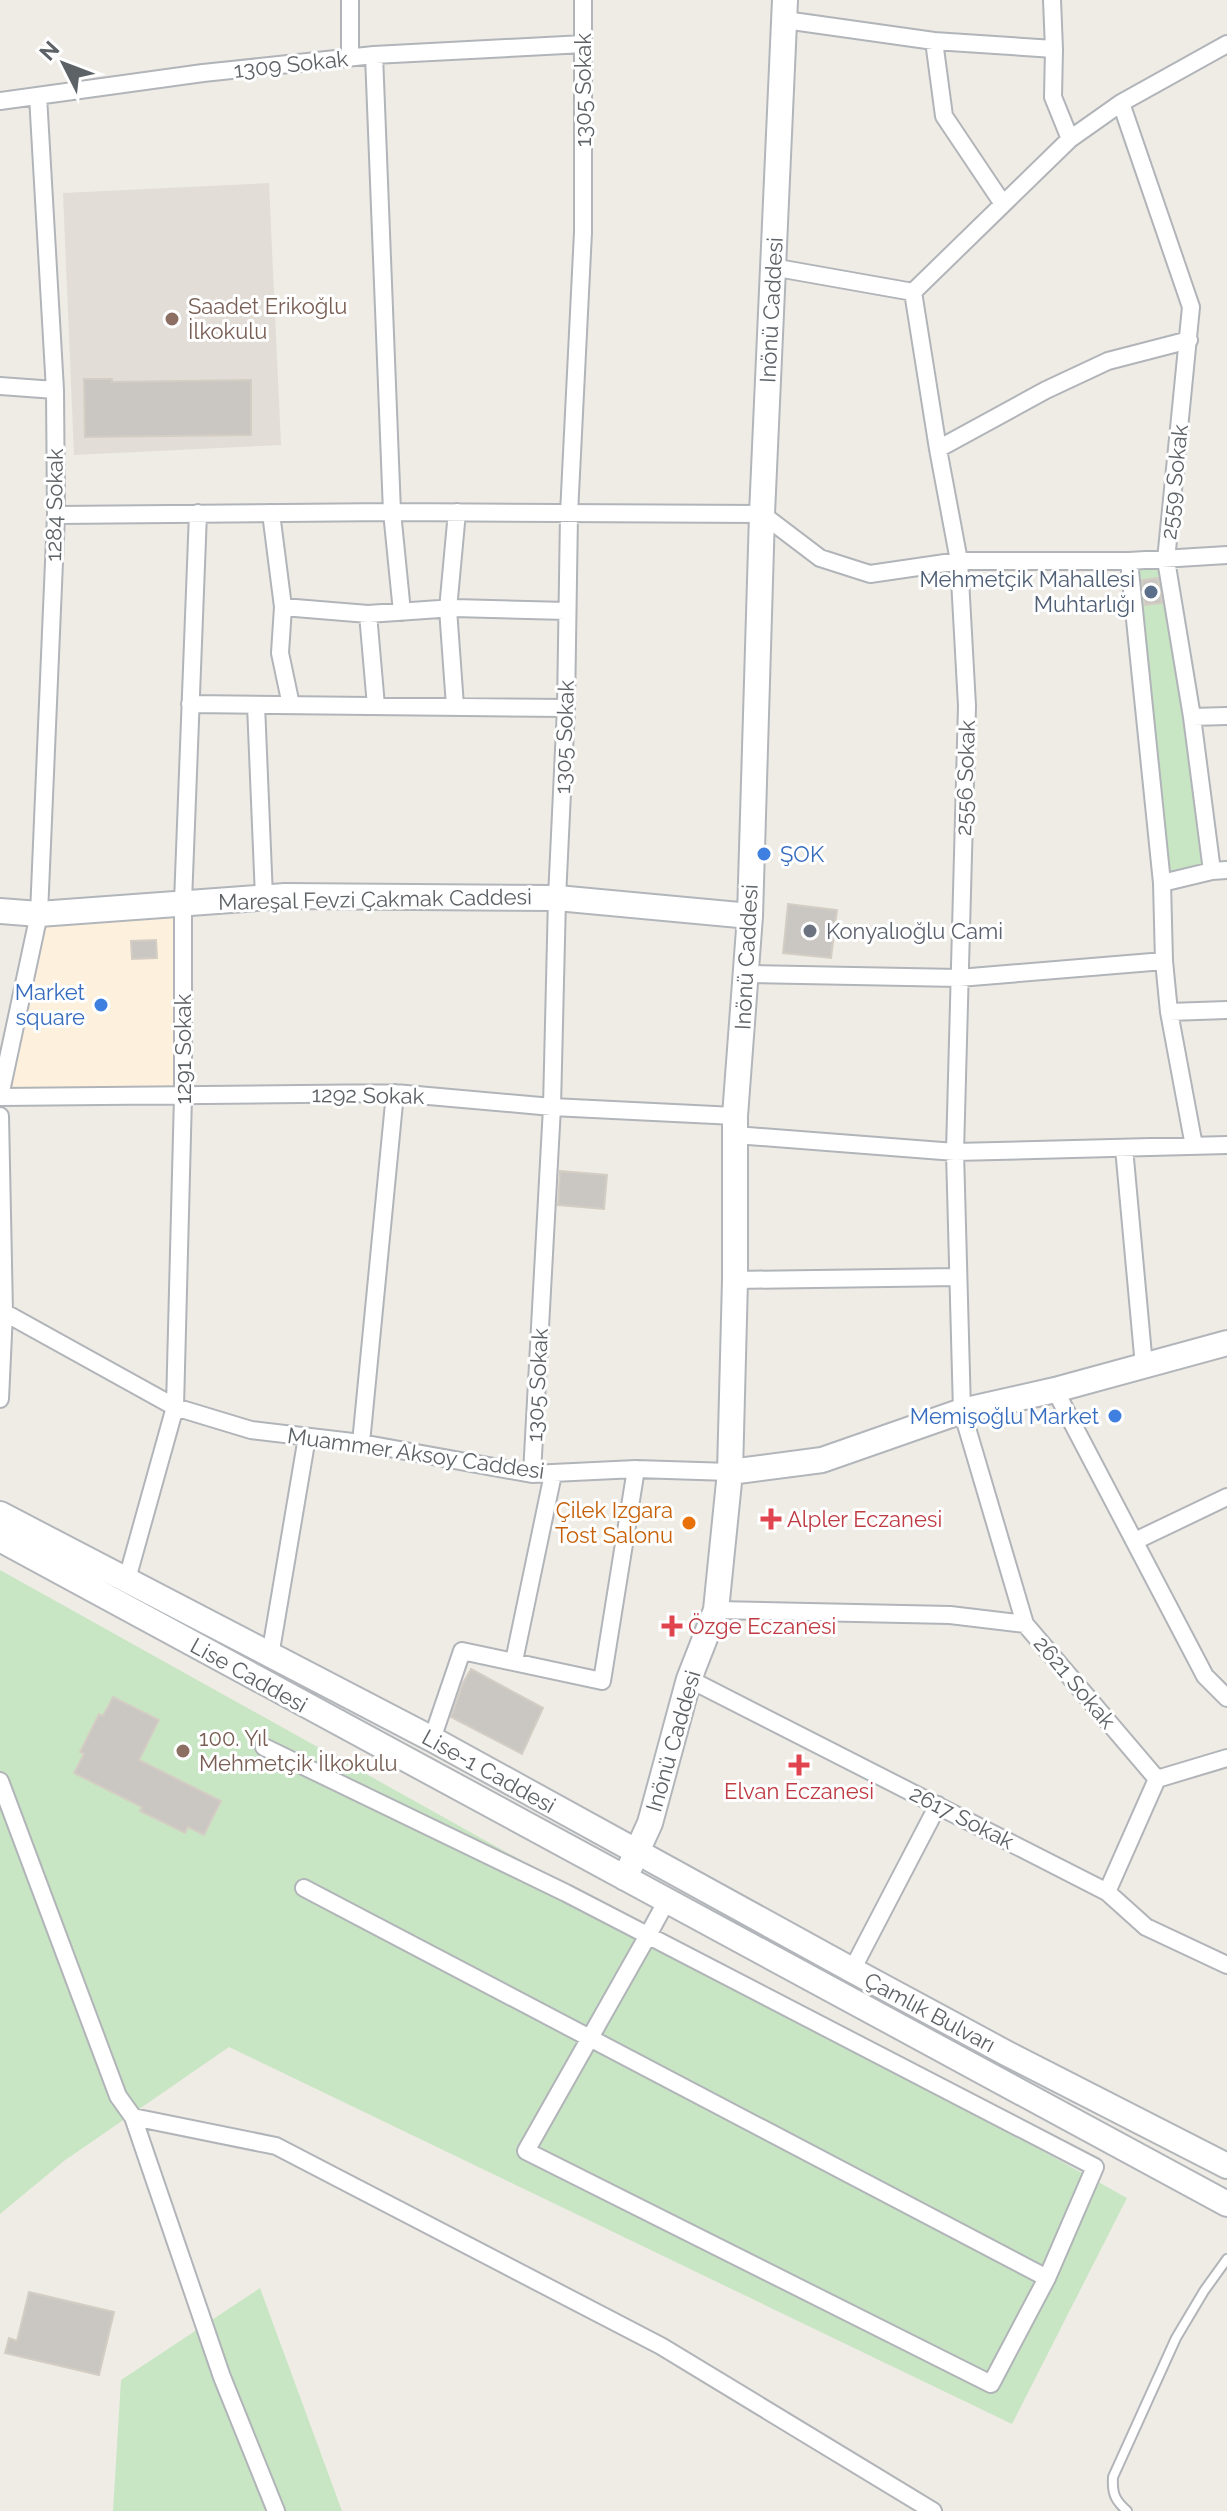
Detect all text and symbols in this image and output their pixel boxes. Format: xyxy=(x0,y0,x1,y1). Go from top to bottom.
north arrow xyxy=(24,24,104,104)
street label: 1305 Sokak xyxy=(570,33,596,147)
text: N xyxy=(34,36,64,66)
street label: 1309 Sokak xyxy=(233,45,350,83)
street label: Inönü Caddesi xyxy=(754,237,788,383)
place label: Saadet Erikoğlu İlkokulu xyxy=(188,293,347,344)
marker: Saadet Erikoğlu İlkokulu xyxy=(163,310,181,328)
street label: 2559 Sokak xyxy=(1155,423,1193,541)
street label: 1284 Sokak xyxy=(40,448,68,562)
place label: Mehmetçik Mahallesi Muhtarlığı xyxy=(920,566,1135,617)
marker: Mehmetçik Mahallesi Muhtarlığı xyxy=(1142,583,1160,601)
street label: 1305 Sokak xyxy=(549,679,579,794)
street label: 2556 Sokak xyxy=(950,719,980,836)
place label: ŞOK xyxy=(780,841,825,867)
marker: ŞOK xyxy=(755,845,773,863)
street label: Mareşal Fevzi Çakmak Caddesi xyxy=(218,883,532,915)
street label: Inönü Caddesi xyxy=(729,884,763,1030)
place label: Konyalıoğlu Cami xyxy=(826,918,1003,944)
marker: Konyalıoğlu Cami xyxy=(801,922,819,940)
place label: Market square xyxy=(15,979,86,1030)
street label: 1291 Sokak xyxy=(170,993,196,1104)
marker: Market square xyxy=(92,996,110,1014)
street label: 1292 Sokak xyxy=(312,1081,425,1109)
street label: 1305 Sokak xyxy=(521,1327,553,1443)
place label: Memişoğlu Market xyxy=(910,1403,1100,1429)
marker: Memişoğlu Market xyxy=(1106,1407,1124,1425)
street label: Muammer Aksoy Caddesi xyxy=(286,1422,546,1484)
place label: Çilek Izgara Tost Salonu xyxy=(555,1497,673,1548)
place label: Alpler Eczanesi xyxy=(787,1506,942,1532)
marker: Alpler Eczanesi xyxy=(762,1510,780,1528)
marker: Çilek Izgara Tost Salonu xyxy=(680,1514,698,1532)
place label: Özge Eczanesi xyxy=(688,1613,836,1639)
marker: Özge Eczanesi xyxy=(663,1617,681,1635)
street label: 2621 Sokak xyxy=(1029,1630,1121,1734)
street label: Lise Caddesi xyxy=(186,1632,312,1718)
street label: Inönü Caddesi xyxy=(640,1667,706,1815)
street label: Lise-1 Caddesi xyxy=(418,1724,560,1818)
place label: 100. Yıl Mehmetçik İlkokulu xyxy=(199,1725,398,1776)
marker: 100. Yıl Mehmetçik İlkokulu xyxy=(174,1742,192,1760)
marker: Elvan Eczanesi xyxy=(790,1756,808,1774)
place label: Elvan Eczanesi xyxy=(724,1778,874,1804)
street label: 2617 Sokak xyxy=(906,1780,1019,1854)
street label: Çamlık Bulvarı xyxy=(860,1967,1000,2057)

